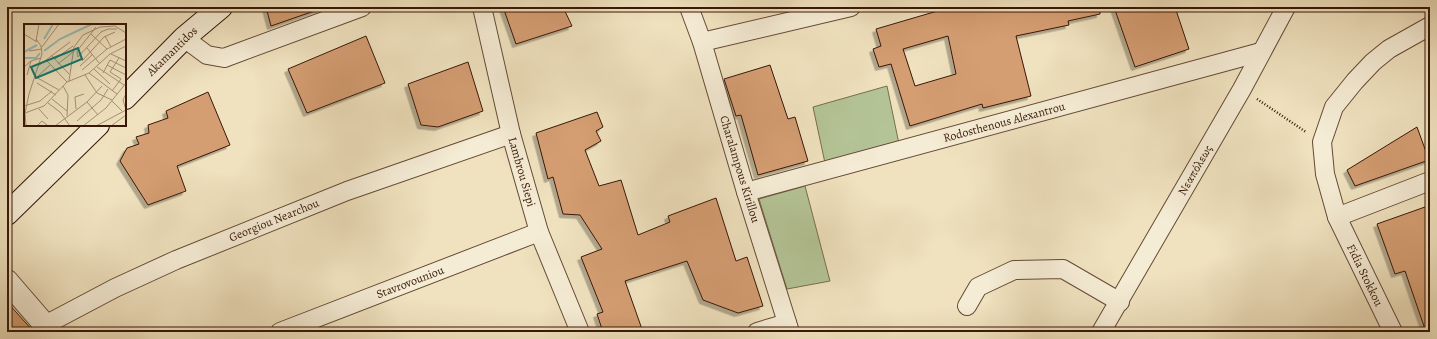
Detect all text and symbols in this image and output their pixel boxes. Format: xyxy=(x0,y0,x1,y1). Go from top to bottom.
street label: Akamantidos xyxy=(142,23,201,80)
inset map xyxy=(24,24,126,126)
street label: Rodosthenous Alexantrou xyxy=(941,98,1067,146)
street label: Charalampous Kirillou xyxy=(716,113,764,225)
street label: Lambrou Siepi xyxy=(504,135,540,209)
street label: Νεαπόλεως xyxy=(1174,142,1216,198)
street label: Georgiou Nearchou xyxy=(227,194,322,245)
street label: Fidia Stokkou xyxy=(1343,241,1387,309)
street label: Stavrovouniou xyxy=(374,262,447,302)

